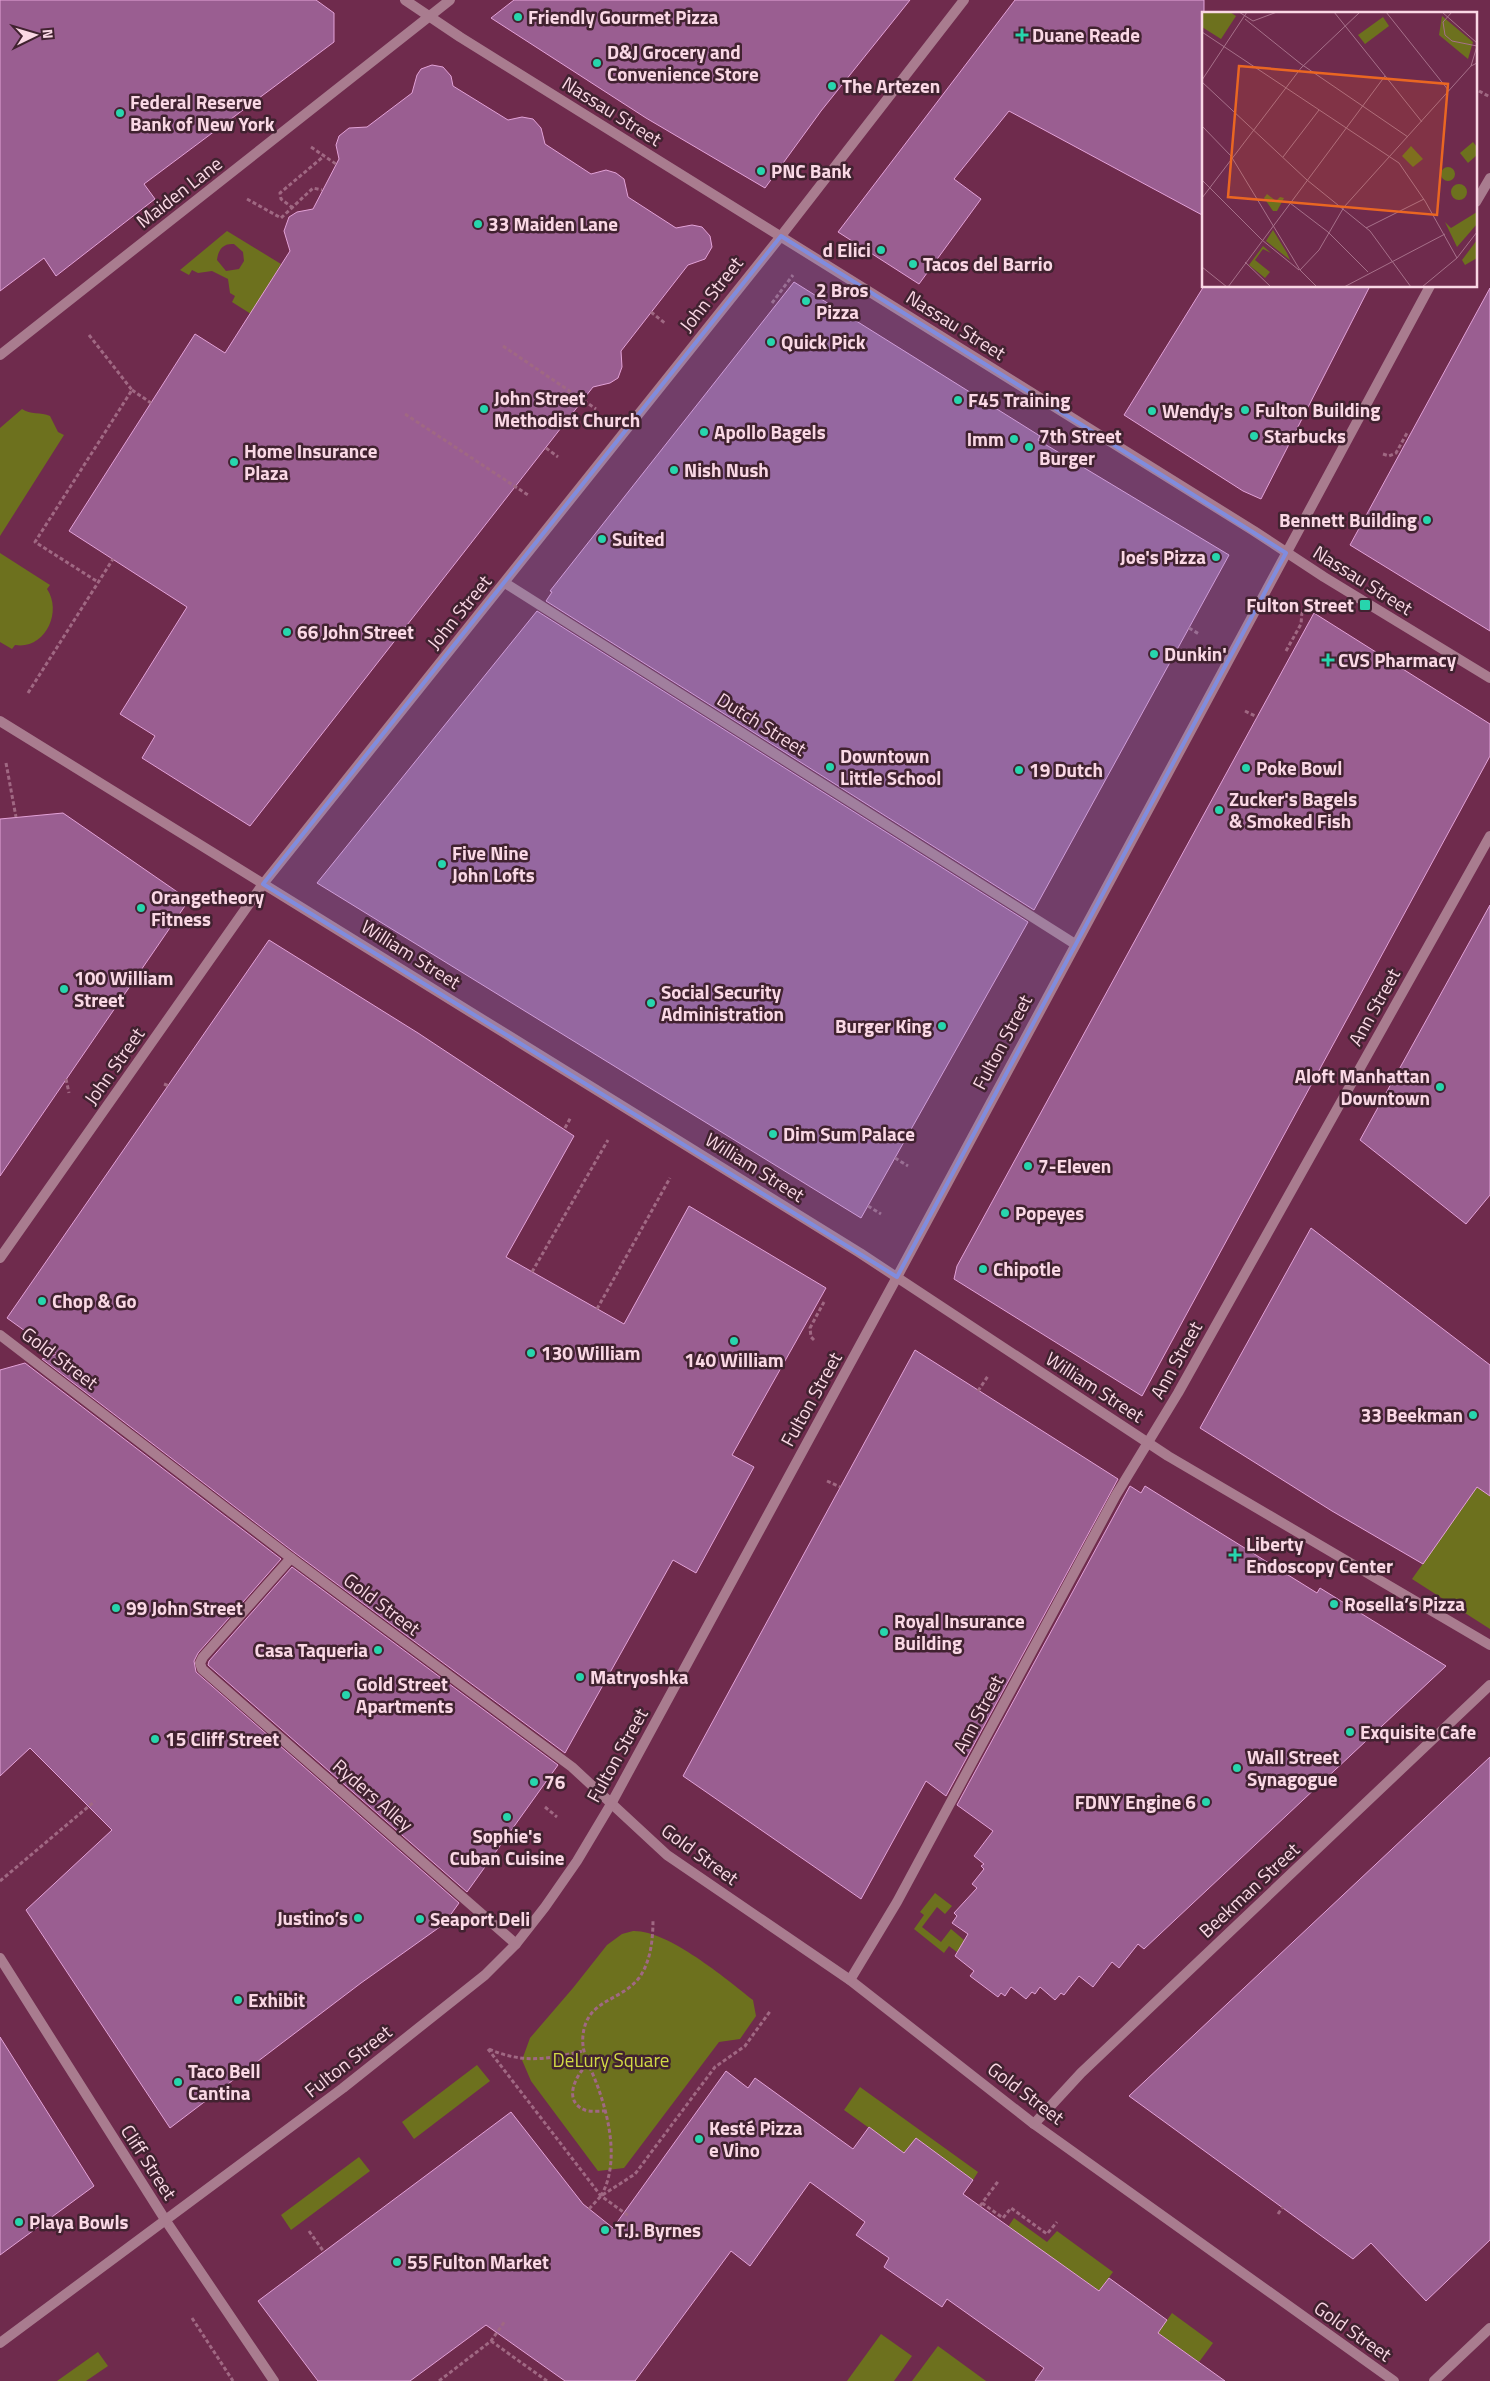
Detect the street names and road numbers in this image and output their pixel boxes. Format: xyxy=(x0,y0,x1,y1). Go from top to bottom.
street label: Nassau Street xyxy=(557,68,668,153)
street label: Maiden Lane xyxy=(130,149,228,234)
street label: John Street xyxy=(672,249,750,338)
street label: Nassau Street xyxy=(901,282,1012,367)
street label: Nassau Street xyxy=(1308,537,1419,622)
street label: John Street xyxy=(419,568,498,655)
street label: Dutch Street xyxy=(712,685,813,763)
street label: William Street xyxy=(356,911,467,996)
street label: Ann Street xyxy=(1340,962,1407,1051)
street label: Fulton Street xyxy=(964,989,1039,1095)
street label: John Street xyxy=(76,1021,151,1110)
street label: William Street xyxy=(700,1124,811,1209)
street label: Ann Street xyxy=(1142,1315,1209,1404)
street label: Gold Street xyxy=(16,1319,105,1396)
street label: William Street xyxy=(1040,1344,1151,1430)
street label: Fulton Street xyxy=(773,1346,849,1451)
street label: Gold Street xyxy=(338,1565,427,1642)
street label: Ann Street xyxy=(945,1669,1010,1758)
street label: Fulton Street xyxy=(579,1702,655,1807)
street label: Ryders Alley xyxy=(327,1751,420,1838)
street label: Gold Street xyxy=(656,1816,745,1892)
street label: Beekman Street xyxy=(1192,1835,1306,1944)
street label: Fulton Street xyxy=(298,2017,398,2104)
street label: Gold Street xyxy=(982,2054,1071,2131)
street label: Cliff Street xyxy=(114,2118,185,2205)
street label: Gold Street xyxy=(1308,2293,1398,2368)

